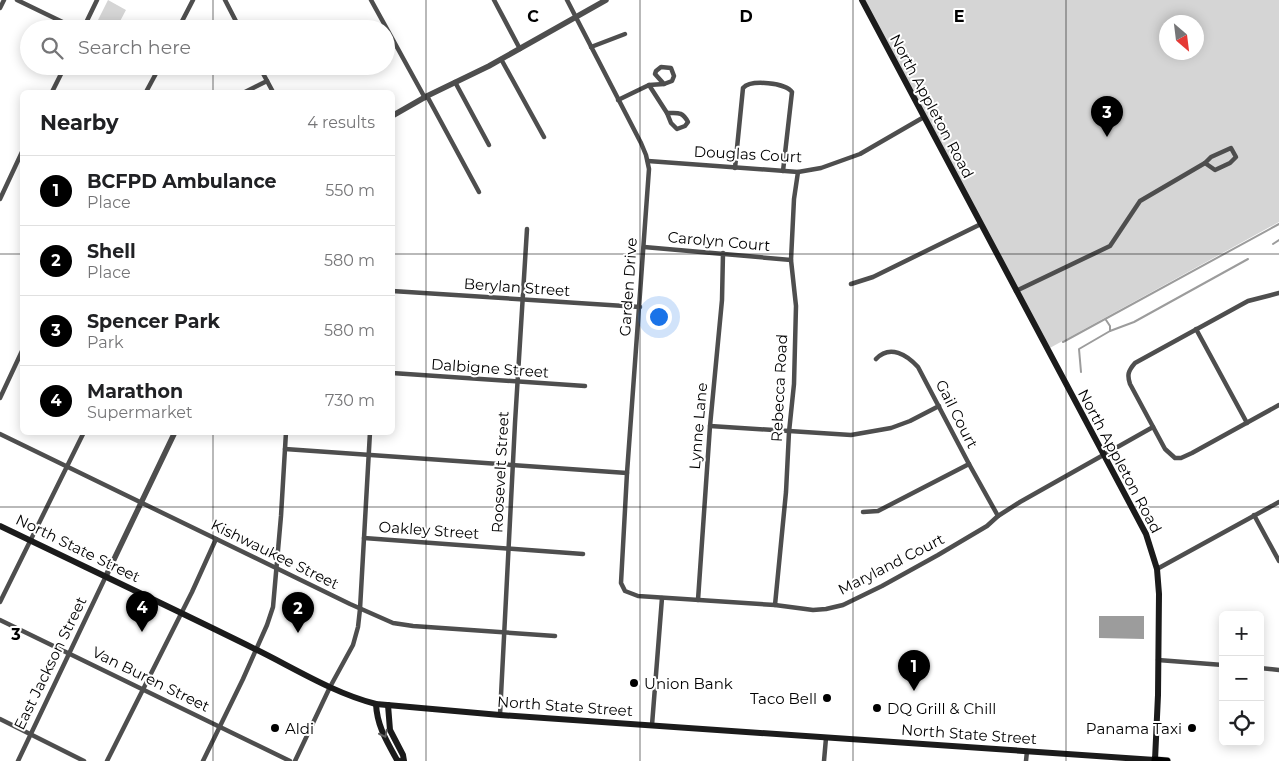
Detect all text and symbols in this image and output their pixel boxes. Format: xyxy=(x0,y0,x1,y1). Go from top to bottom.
text: C xyxy=(527,7,539,26)
text: D xyxy=(739,7,753,26)
text: E xyxy=(954,7,964,26)
north arrow xyxy=(1159,15,1204,60)
search box xyxy=(20,20,395,75)
street label: North Appleton Road xyxy=(886,31,978,181)
icon: search xyxy=(38,34,66,62)
text: Search here xyxy=(78,36,191,59)
pin: 3 xyxy=(1091,96,1123,137)
text: Nearby xyxy=(40,110,119,135)
text: 4 results xyxy=(307,113,375,132)
street label: Douglas Court xyxy=(693,142,803,166)
text: BCFPD Ambulance xyxy=(87,170,277,193)
text: 1 xyxy=(53,181,59,200)
text: 550 m xyxy=(325,181,375,200)
text: Place xyxy=(87,193,131,212)
street label: Carolyn Court xyxy=(667,227,771,255)
street label: Garden Drive xyxy=(615,237,641,337)
text: Shell xyxy=(87,240,136,263)
text: 2 xyxy=(51,251,61,270)
text: 580 m xyxy=(324,251,375,270)
text: Place xyxy=(87,263,131,282)
street label: Berylan Street xyxy=(463,274,571,300)
your location xyxy=(646,304,672,330)
text: Spencer Park xyxy=(87,310,220,333)
text: 3 xyxy=(51,321,61,340)
text: 580 m xyxy=(324,321,375,340)
text: Park xyxy=(87,333,124,352)
street label: Rebecca Road xyxy=(767,334,791,442)
street label: Dalbigne Street xyxy=(430,354,550,382)
street label: Gail Court xyxy=(932,376,982,452)
text: Marathon xyxy=(87,380,183,403)
street label: Lynne Lane xyxy=(685,382,711,470)
street label: North Appleton Road xyxy=(1074,386,1166,536)
text: 4 xyxy=(50,391,62,410)
text: 730 m xyxy=(325,391,375,410)
text: Supermarket xyxy=(87,403,193,422)
street label: Roosevelt Street xyxy=(487,411,513,533)
street label: North State Street xyxy=(13,510,143,586)
street label: Kishwaukee Street xyxy=(208,515,342,593)
street label: Oakley Street xyxy=(378,517,480,543)
street label: Maryland Court xyxy=(835,529,947,599)
pin: 4 xyxy=(126,591,158,632)
pin: 2 xyxy=(282,592,314,633)
street label: East Jackson Street xyxy=(10,593,90,733)
map controls xyxy=(1219,611,1264,746)
button: + xyxy=(1219,611,1264,656)
text: 3 xyxy=(10,625,21,644)
street label: Van Buren Street xyxy=(89,642,213,716)
pin: 1 xyxy=(898,650,930,691)
button: − xyxy=(1219,656,1264,701)
place label: Union Bank xyxy=(644,674,733,693)
marker: Union Bank xyxy=(628,677,640,689)
place label: Taco Bell xyxy=(750,689,817,708)
street label: North State Street xyxy=(496,692,634,720)
marker: Taco Bell xyxy=(821,692,833,704)
place label: DQ Grill & Chill xyxy=(887,699,996,718)
button: locate xyxy=(1219,701,1264,746)
marker: DQ Grill & Chill xyxy=(871,702,883,714)
place label: Aldi xyxy=(285,719,314,738)
place label: Panama Taxi xyxy=(1086,719,1182,738)
street label: North State Street xyxy=(900,720,1038,748)
marker: Aldi xyxy=(269,722,281,734)
marker: Panama Taxi xyxy=(1186,722,1198,734)
one-way arrow xyxy=(377,729,387,738)

